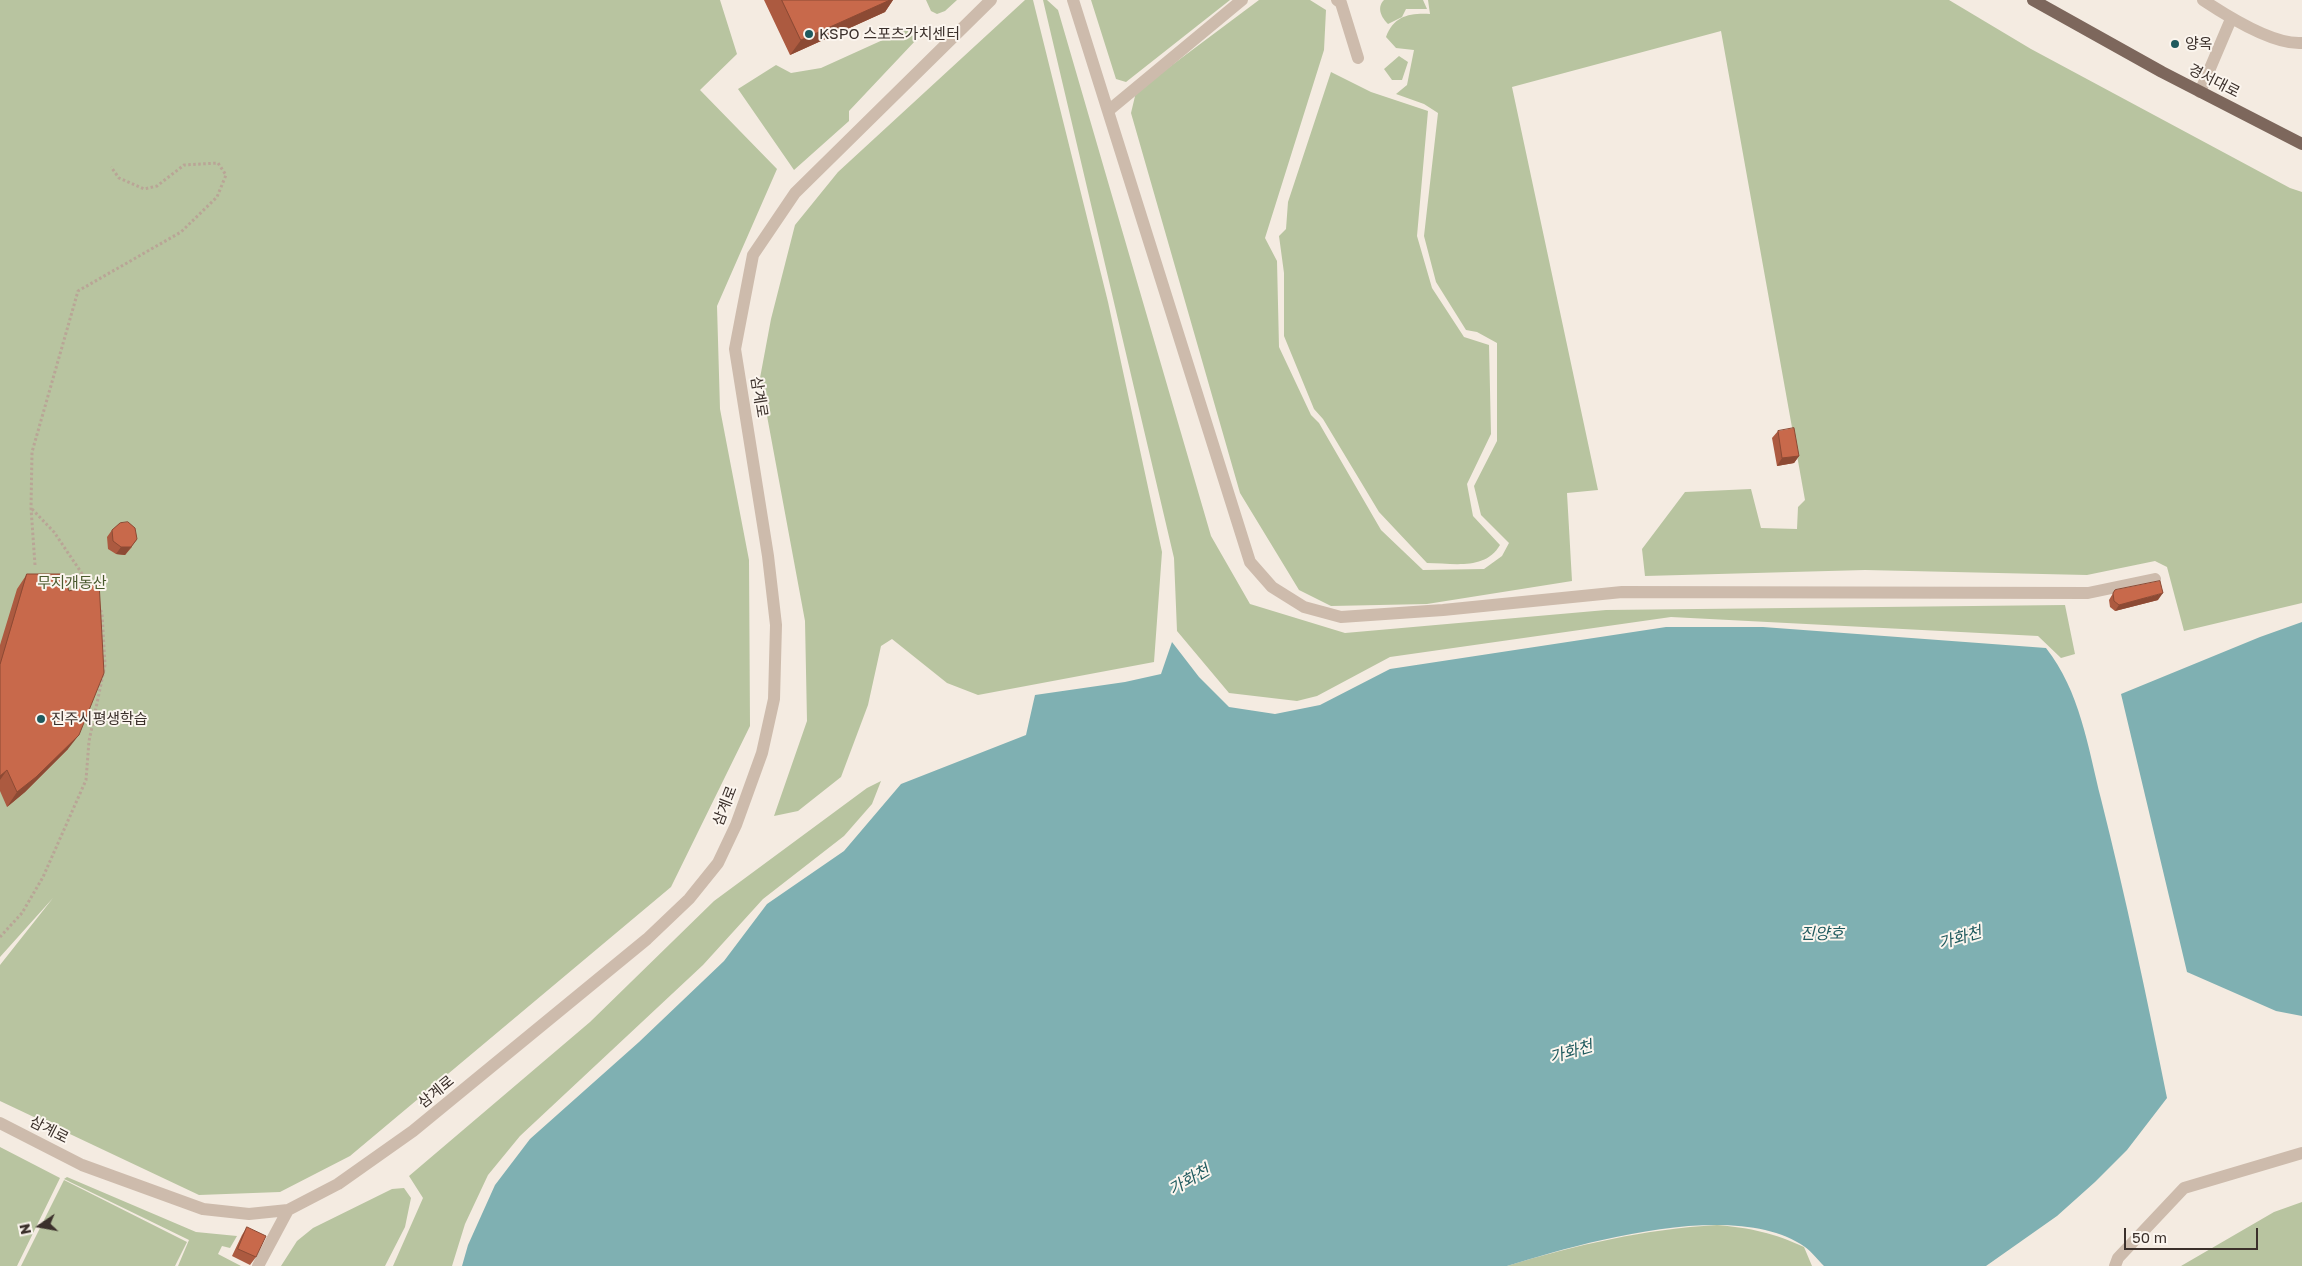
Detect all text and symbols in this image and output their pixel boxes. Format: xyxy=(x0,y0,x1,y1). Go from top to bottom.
place label: KSPO 스포츠가치센터 xyxy=(819,25,960,43)
marker: KSPO 스포츠가치센터 xyxy=(803,28,815,40)
place label: 양옥 xyxy=(2185,35,2213,53)
marker: 양옥 xyxy=(2169,38,2181,50)
street label: 경서대로 xyxy=(2185,60,2243,102)
street label: 삼계로 xyxy=(747,375,771,419)
park label: 무지개동산 xyxy=(38,574,106,592)
place label: 진주시평생학습 xyxy=(51,710,148,728)
marker: 진주시평생학습 xyxy=(35,713,47,725)
street label: 삼계로 xyxy=(709,783,741,829)
water label: 가화천 xyxy=(1936,923,1984,953)
water label: 진양호 xyxy=(1800,924,1844,944)
water label: 가화천 xyxy=(1547,1037,1595,1067)
street label: 삼계로 xyxy=(414,1072,458,1112)
street label: 삼계로 xyxy=(26,1113,72,1147)
water label: 가화천 xyxy=(1165,1161,1213,1199)
north arrow xyxy=(15,1201,65,1251)
scale bar xyxy=(2127,1218,2261,1250)
text: N xyxy=(15,1222,34,1236)
text: 50 m xyxy=(2132,1228,2167,1246)

